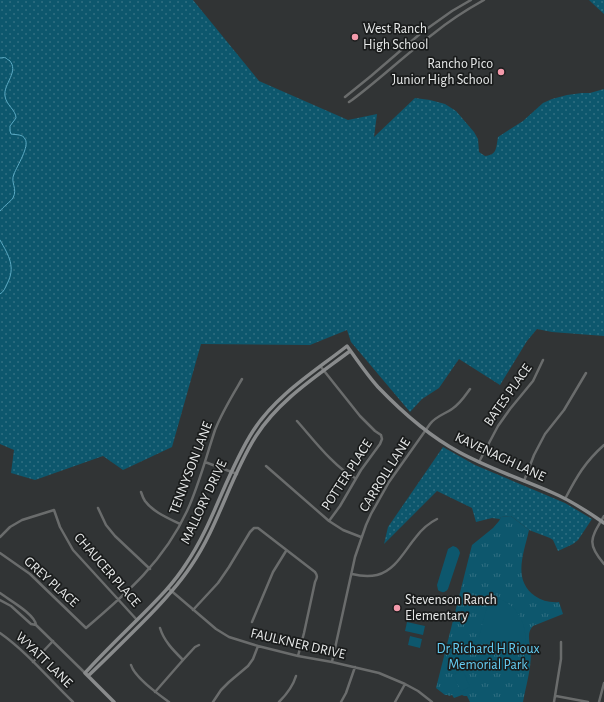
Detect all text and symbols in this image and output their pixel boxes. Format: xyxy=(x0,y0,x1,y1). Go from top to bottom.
place label: West Ranch High School xyxy=(363,22,429,52)
marker: West Ranch High School xyxy=(350,32,360,42)
place label: Rancho Pico Junior High School xyxy=(392,57,493,87)
marker: Rancho Pico Junior High School xyxy=(496,67,506,77)
street label: BATES PLACE xyxy=(482,361,535,429)
street label: TENNYSON LANE xyxy=(167,420,215,516)
street label: KAVENAGH LANE xyxy=(453,430,548,484)
street label: CARROLL LANE xyxy=(357,436,413,514)
street label: POTTER PLACE xyxy=(319,437,375,513)
street label: MALLORY DRIVE xyxy=(178,457,230,546)
street label: CHAUCER PLACE xyxy=(71,530,143,610)
street label: GREY PLACE xyxy=(21,554,81,610)
place label: Stevenson Ranch Elementary xyxy=(405,593,497,623)
marker: Stevenson Ranch Elementary xyxy=(392,603,402,613)
street label: FAULKNER DRIVE xyxy=(249,626,347,662)
street label: WYATT LANE xyxy=(13,630,75,690)
park label: Dr Richard H Rioux Memorial Park xyxy=(436,642,540,672)

